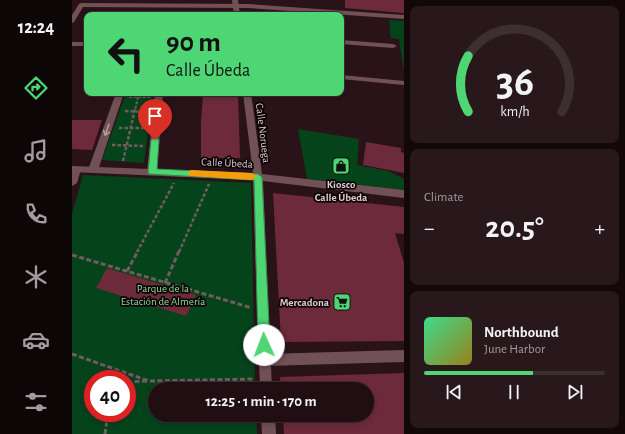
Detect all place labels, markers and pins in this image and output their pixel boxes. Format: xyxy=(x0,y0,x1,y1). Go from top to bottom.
pin xyxy=(138,99,172,140)
shop icon: Kiosco Calle Úbeda xyxy=(331,156,351,176)
place label: Kiosco Calle Úbeda xyxy=(315,179,368,203)
supermarket icon: Mercadona xyxy=(332,292,352,312)
place label: Mercadona xyxy=(280,297,330,308)

